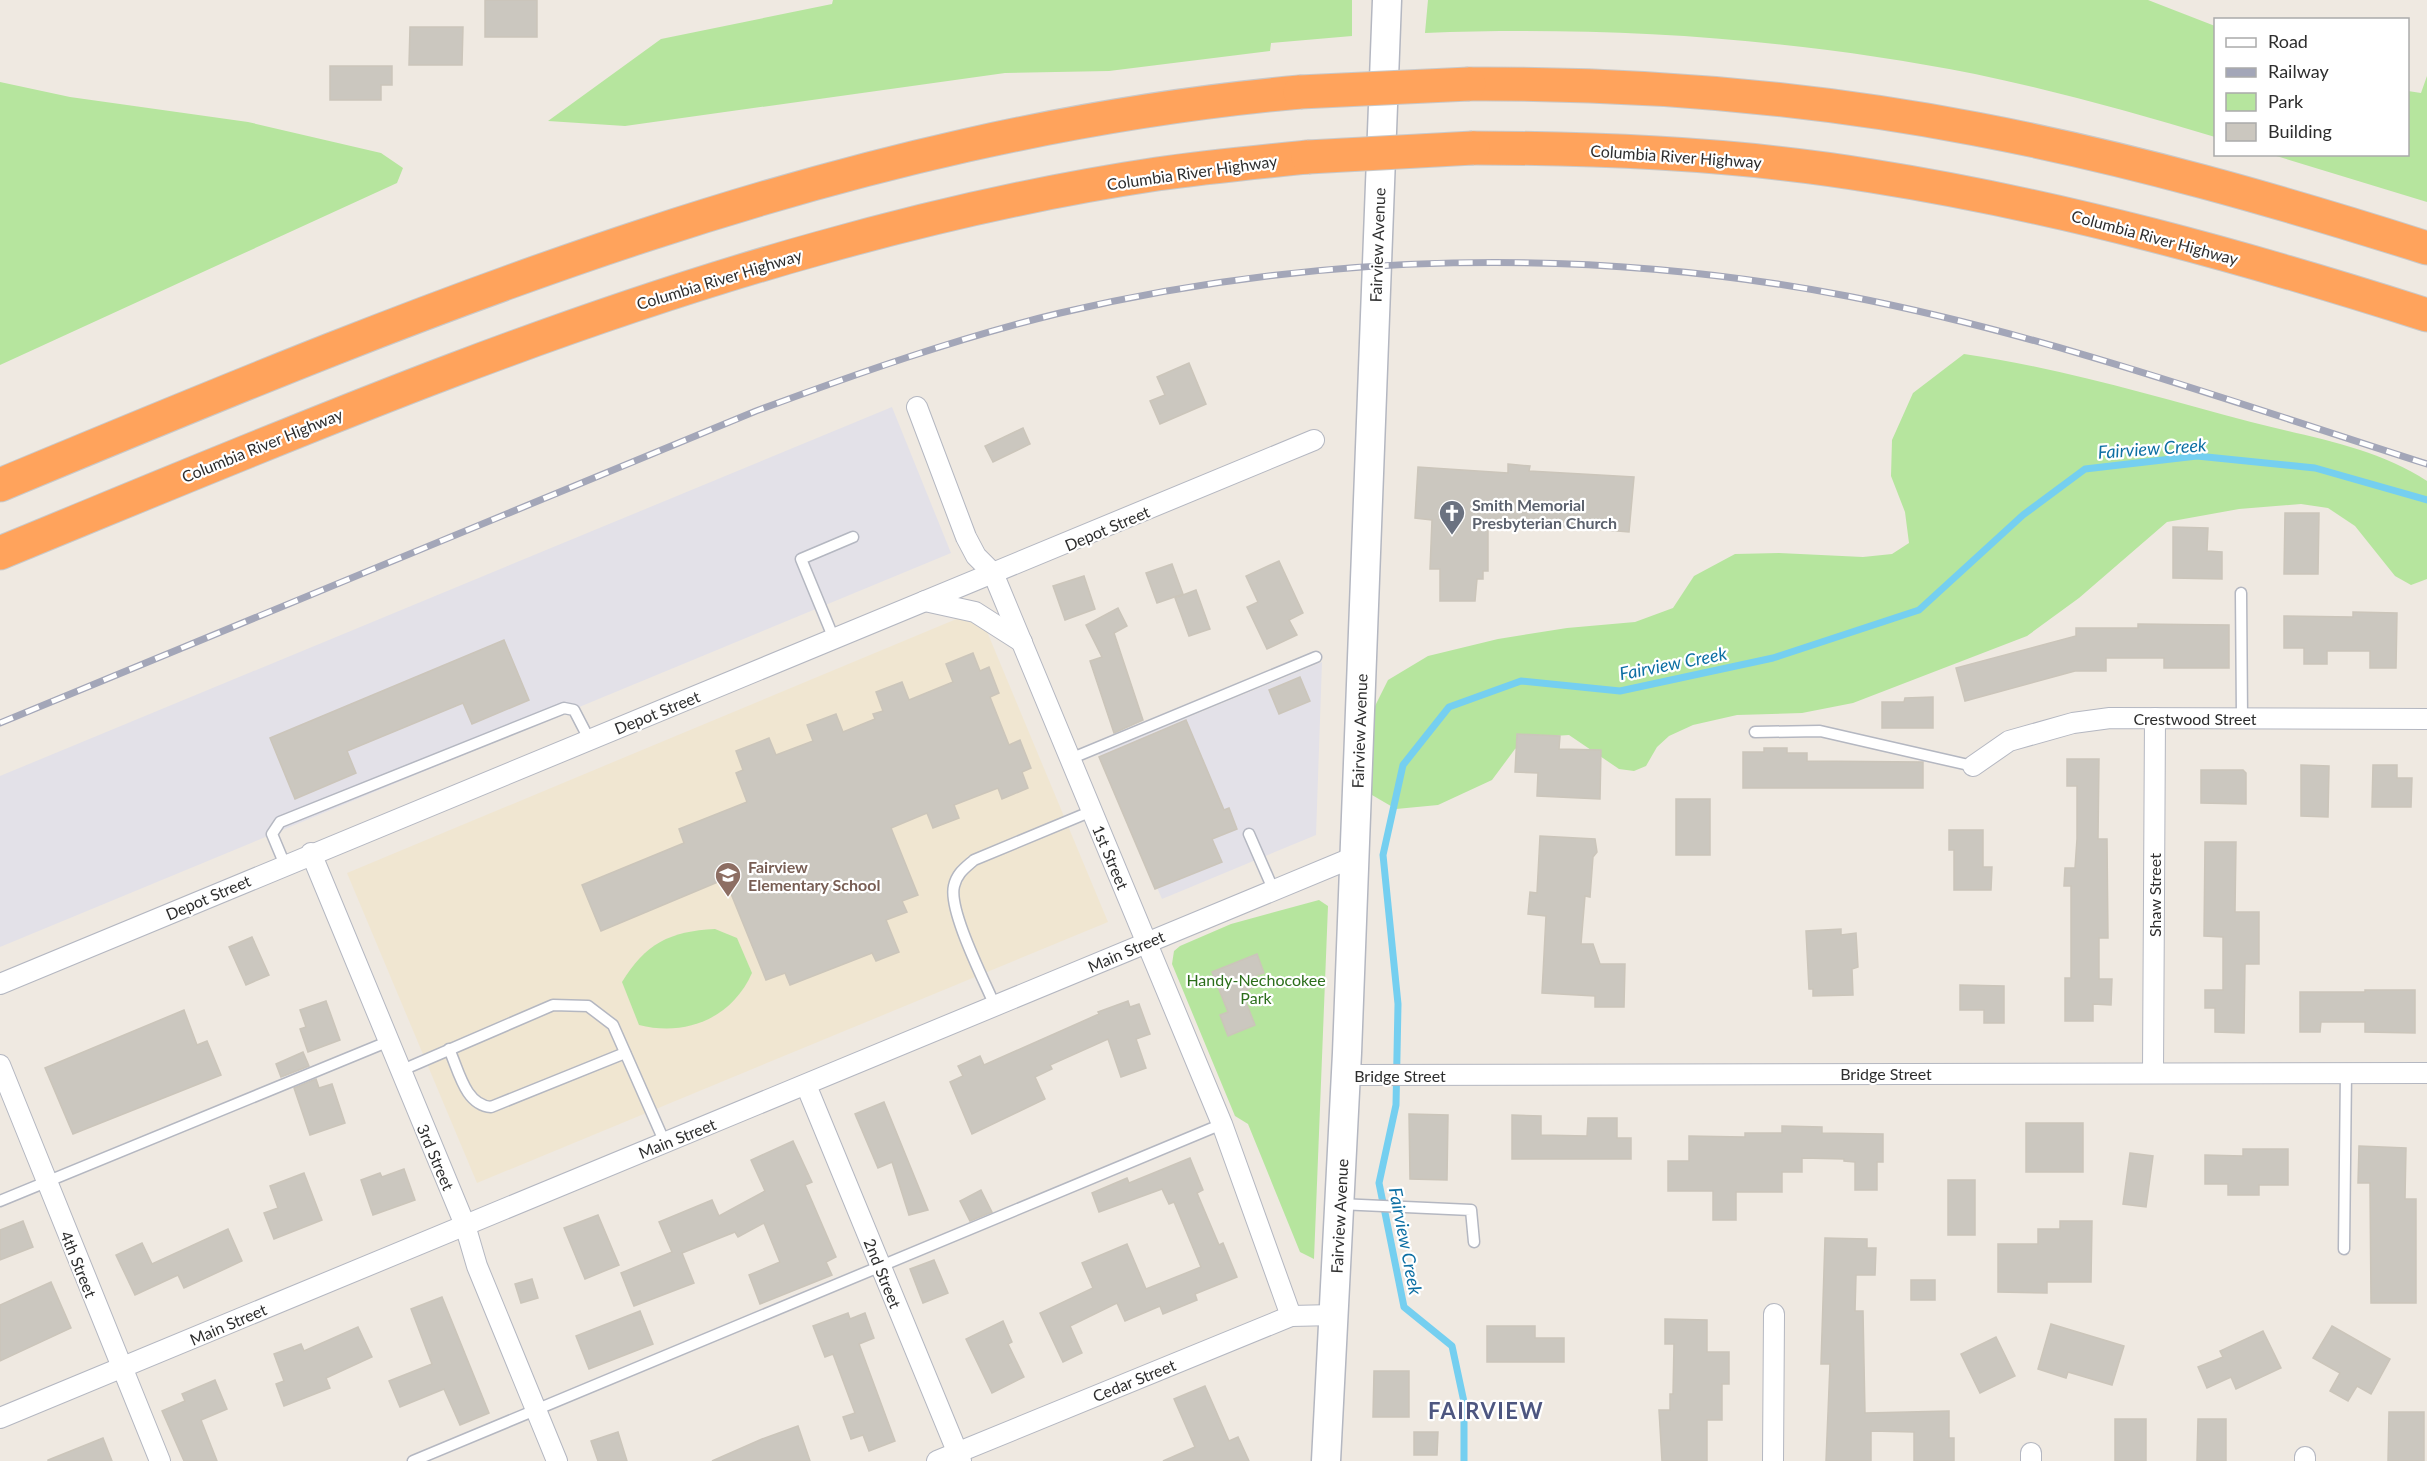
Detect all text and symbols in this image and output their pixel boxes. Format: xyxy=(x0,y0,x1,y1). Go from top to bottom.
legend xyxy=(2214,18,2409,156)
text: Road xyxy=(2268,30,2308,52)
text: Railway xyxy=(2268,60,2329,82)
text: Park xyxy=(2268,90,2304,112)
text: Building xyxy=(2268,120,2332,142)
street label: Columbia River Highway xyxy=(1590,141,1763,172)
street label: Columbia River Highway xyxy=(1106,151,1279,193)
street label: Fairview Avenue xyxy=(1366,187,1388,303)
street label: Columbia River Highway xyxy=(2070,206,2241,269)
street label: Columbia River Highway xyxy=(634,245,805,313)
street label: Columbia River Highway xyxy=(179,404,346,486)
water label: Fairview Creek xyxy=(2097,433,2208,463)
place label: Smith Memorial Presbyterian Church xyxy=(1472,495,1617,532)
church icon: Smith Memorial Presbyterian Church xyxy=(1437,498,1467,536)
street label: Depot Street xyxy=(1062,501,1153,554)
water label: Fairview Creek xyxy=(1617,642,1729,684)
street label: Fairview Avenue xyxy=(1348,673,1370,789)
street label: Depot Street xyxy=(612,686,703,738)
street label: Crestwood Street xyxy=(2133,709,2257,728)
street label: 1st Street xyxy=(1089,822,1133,892)
street label: Shaw Street xyxy=(2145,853,2164,937)
place label: Fairview Elementary School xyxy=(748,857,880,894)
school or university icon: Fairview Elementary School xyxy=(713,860,743,898)
street label: Depot Street xyxy=(163,870,254,923)
street label: Main Street xyxy=(1085,926,1167,976)
park label: Handy-Nechocokee Park xyxy=(1186,970,1326,1007)
street label: Bridge Street xyxy=(1840,1064,1932,1083)
street label: Bridge Street xyxy=(1354,1066,1446,1085)
street label: Main Street xyxy=(636,1114,719,1162)
street label: 3rd Street xyxy=(414,1121,459,1193)
street label: Fairview Avenue xyxy=(1327,1158,1351,1274)
water label: Fairview Creek xyxy=(1385,1185,1427,1297)
street label: 4th Street xyxy=(57,1228,101,1300)
street label: 2nd Street xyxy=(860,1235,906,1311)
street label: Main Street xyxy=(187,1299,269,1349)
street label: Cedar Street xyxy=(1090,1355,1178,1405)
district label: FAIRVIEW xyxy=(1428,1397,1544,1424)

